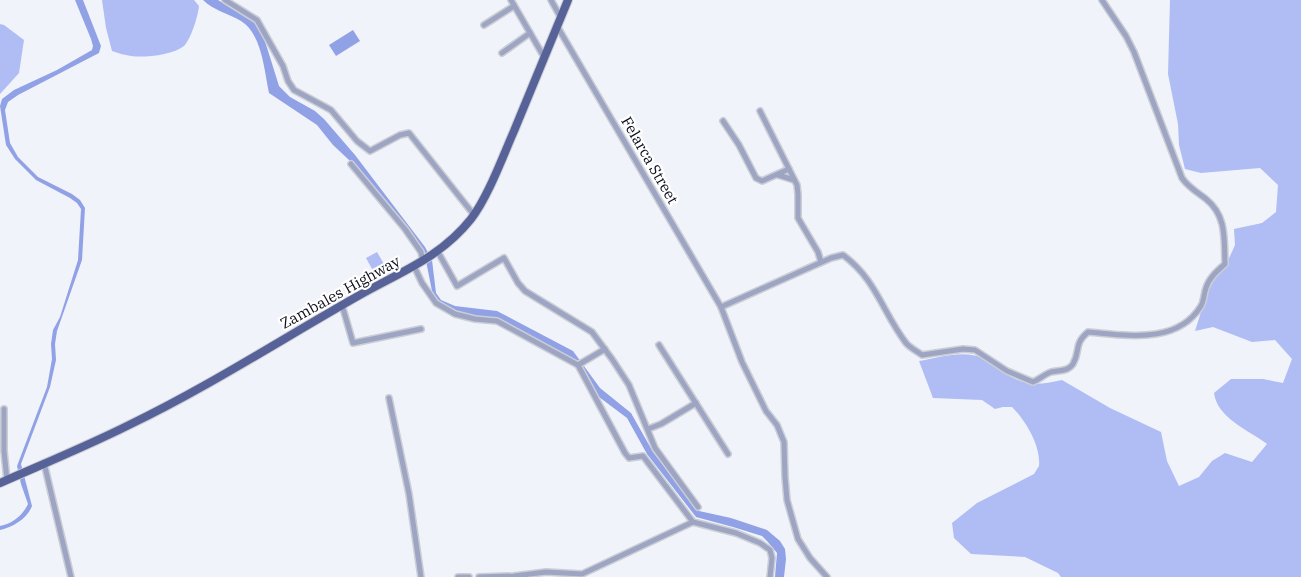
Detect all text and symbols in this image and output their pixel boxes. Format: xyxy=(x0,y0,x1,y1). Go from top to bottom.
street label: Felarca Street xyxy=(617,113,683,207)
street label: Zambales Highway xyxy=(277,251,403,333)

